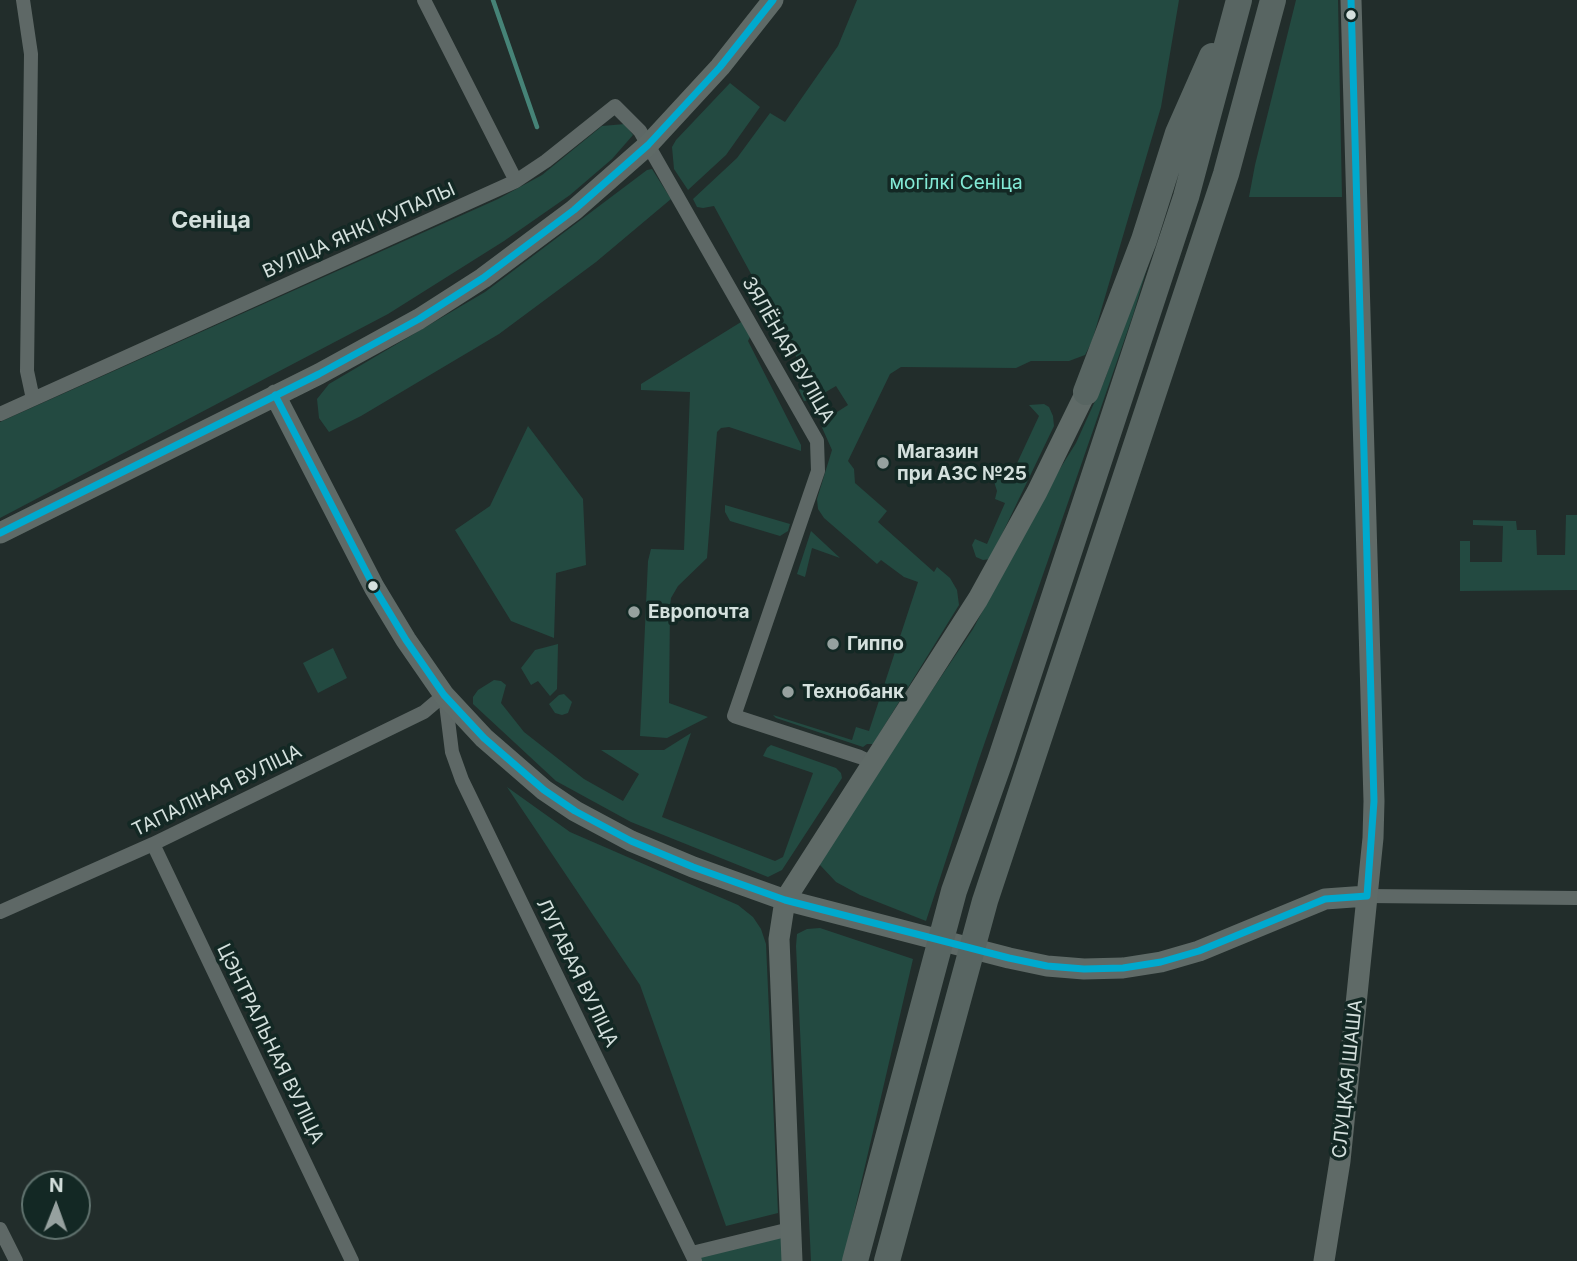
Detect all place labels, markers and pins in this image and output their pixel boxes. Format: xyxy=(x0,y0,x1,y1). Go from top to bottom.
unlabelled marker xyxy=(1344,8,1358,22)
place label: Магазин при АЗС №25 xyxy=(897,441,1027,485)
marker: Магазин при АЗС №25 xyxy=(875,455,891,471)
unlabelled marker xyxy=(366,579,380,593)
place label: Европочта xyxy=(648,601,750,623)
marker: Европочта xyxy=(626,604,642,620)
place label: Гиппо xyxy=(847,633,904,655)
marker: Гиппо xyxy=(825,636,841,652)
place label: Технобанк xyxy=(802,681,904,703)
marker: Технобанк xyxy=(780,684,796,700)

